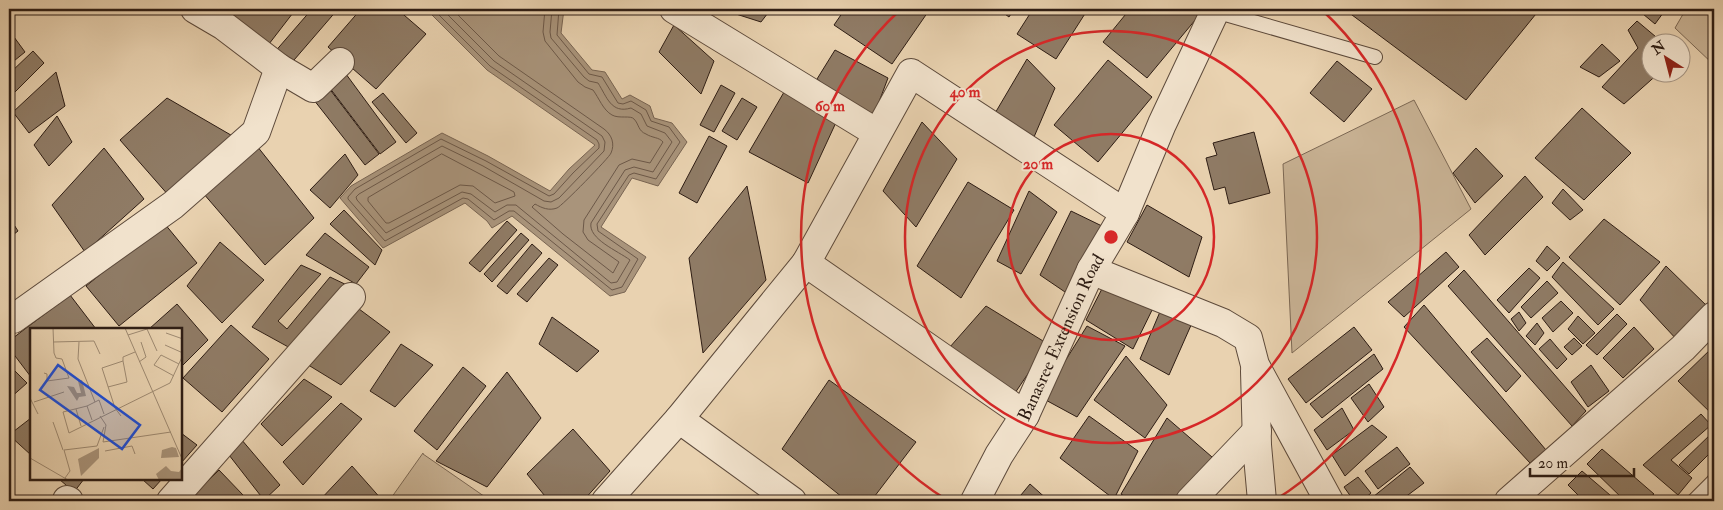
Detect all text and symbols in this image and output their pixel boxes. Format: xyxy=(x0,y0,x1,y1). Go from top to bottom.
north arrow xyxy=(1640,32,1690,82)
text: N xyxy=(1648,37,1669,59)
text: 40 m xyxy=(949,83,981,102)
text: 60 m xyxy=(815,97,845,116)
text: 20 m xyxy=(1023,155,1053,174)
centre of rings xyxy=(1102,228,1120,246)
street label: Banasree Extension Road xyxy=(1013,250,1110,425)
inset map xyxy=(30,328,182,480)
scale bar xyxy=(1530,445,1634,477)
text: 20 m xyxy=(1538,454,1568,473)

